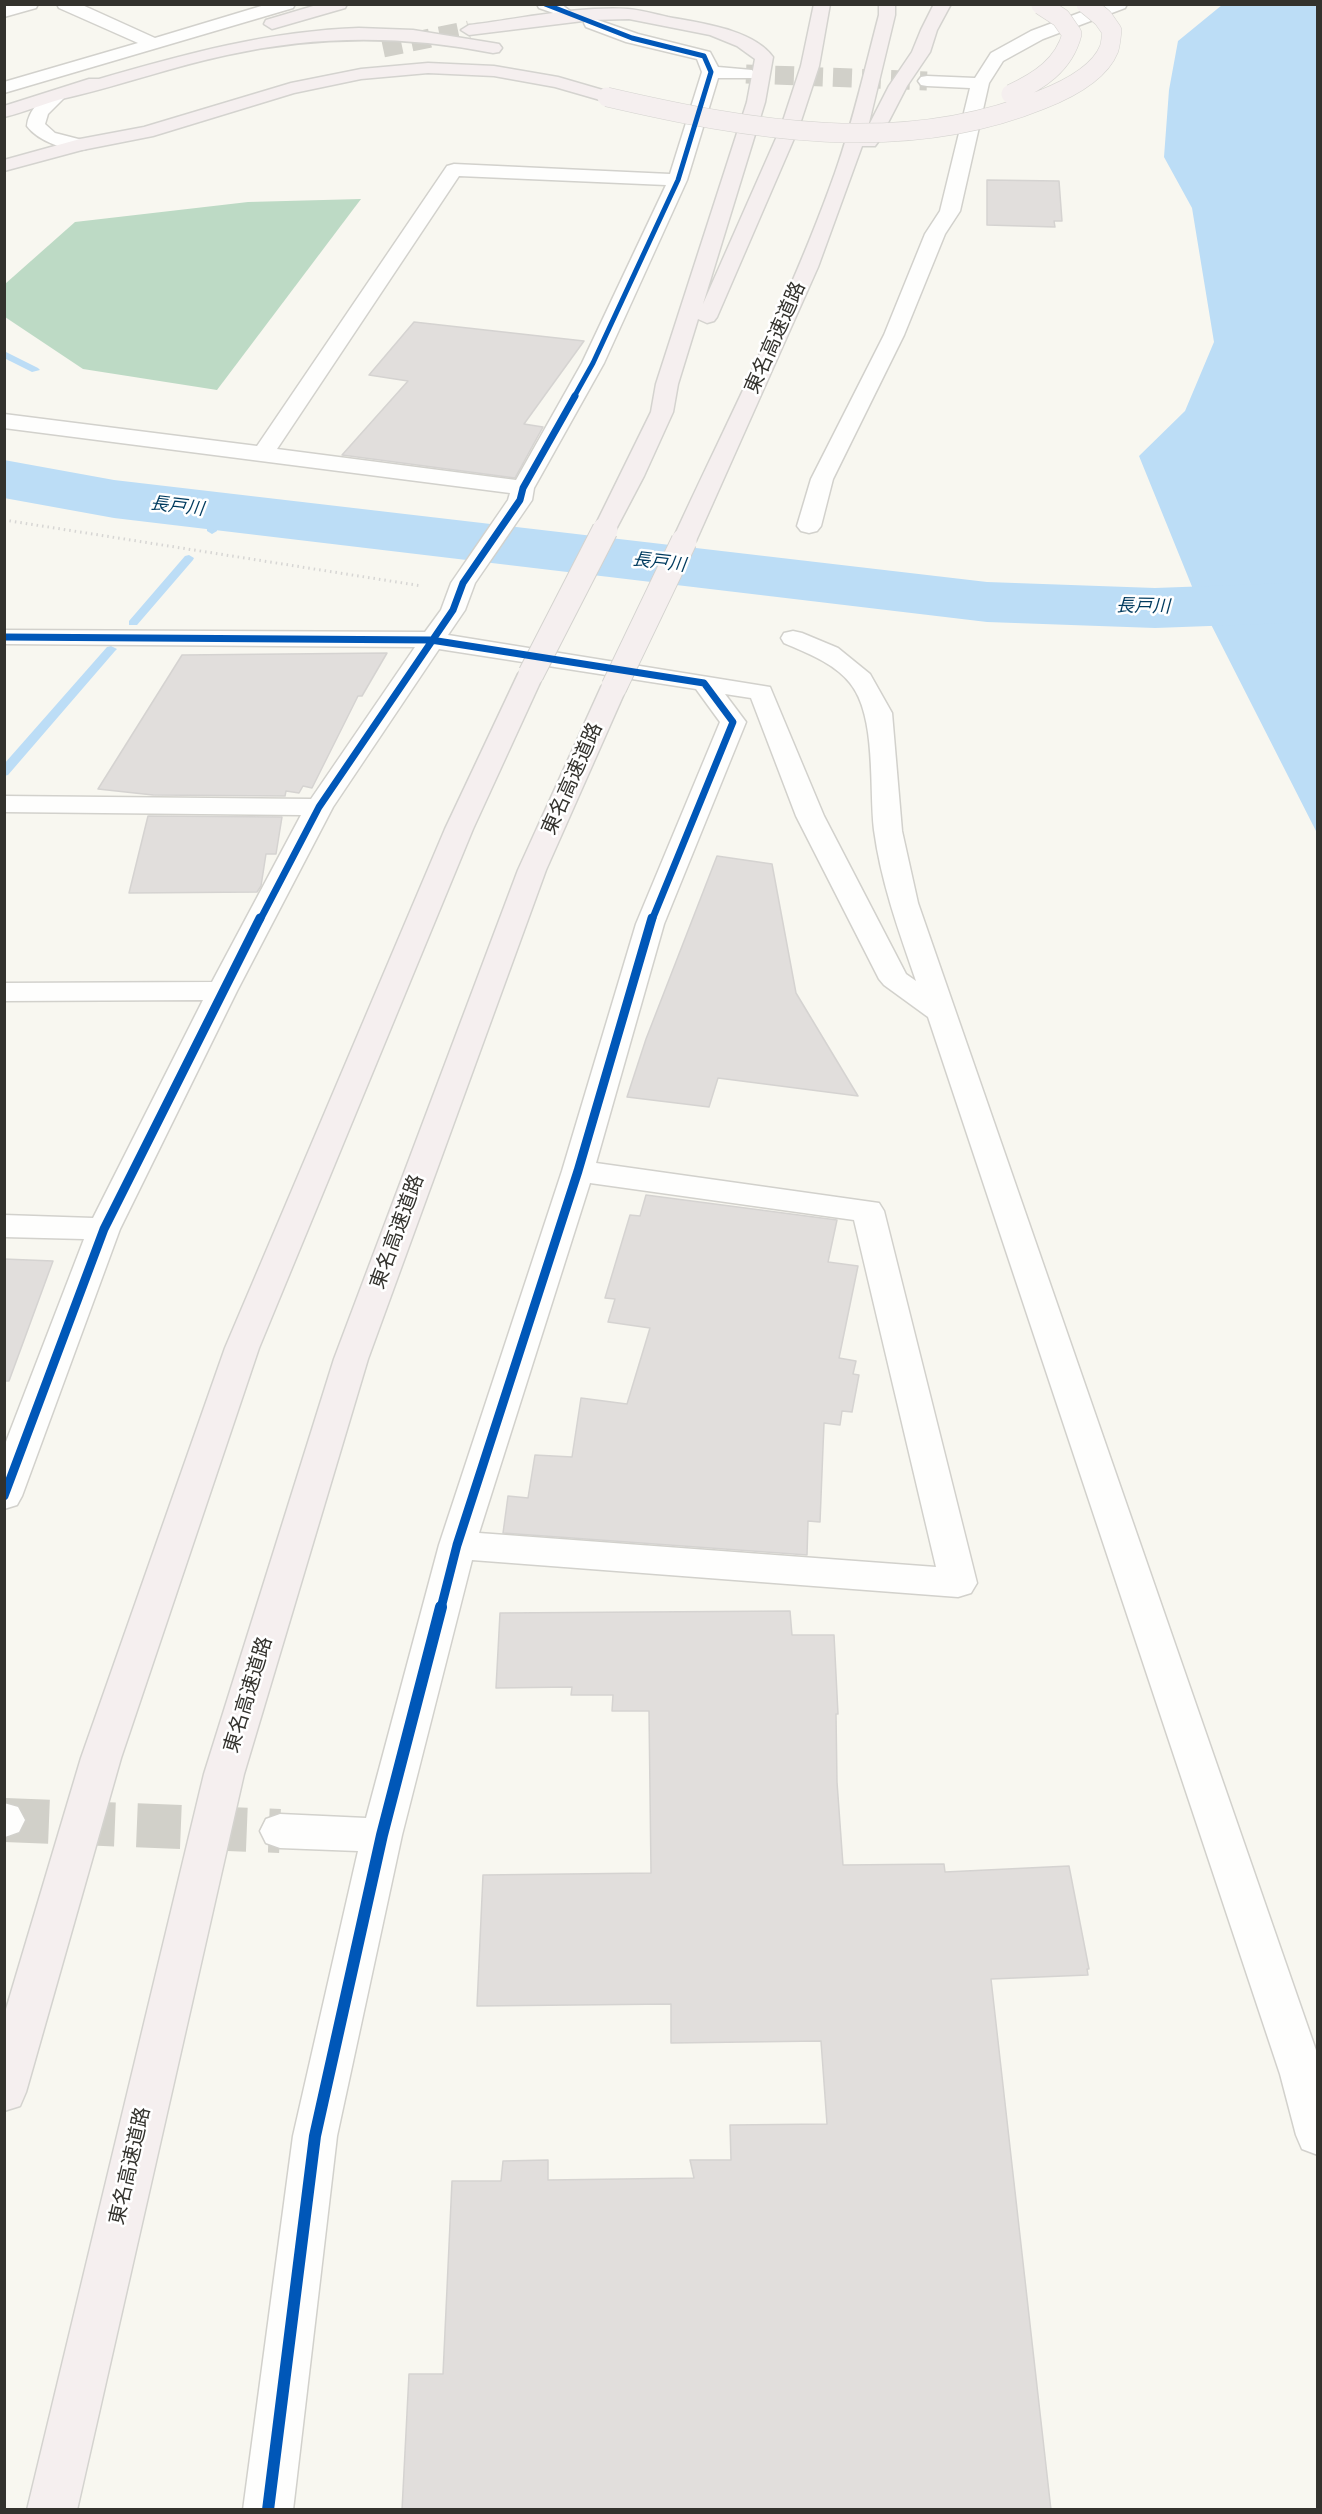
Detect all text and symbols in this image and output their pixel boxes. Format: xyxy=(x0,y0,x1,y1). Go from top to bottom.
street label: 東名高速道路 xyxy=(741,278,811,398)
water label: 長戸川 xyxy=(149,493,205,521)
water label: 長戸川 xyxy=(631,549,687,577)
water label: 長戸川 xyxy=(1116,596,1170,618)
street label: 東名高速道路 xyxy=(538,719,608,839)
street label: 東名高速道路 xyxy=(366,1172,430,1292)
street label: 東名高速道路 xyxy=(220,1634,278,1756)
street label: 東名高速道路 xyxy=(106,2105,156,2227)

